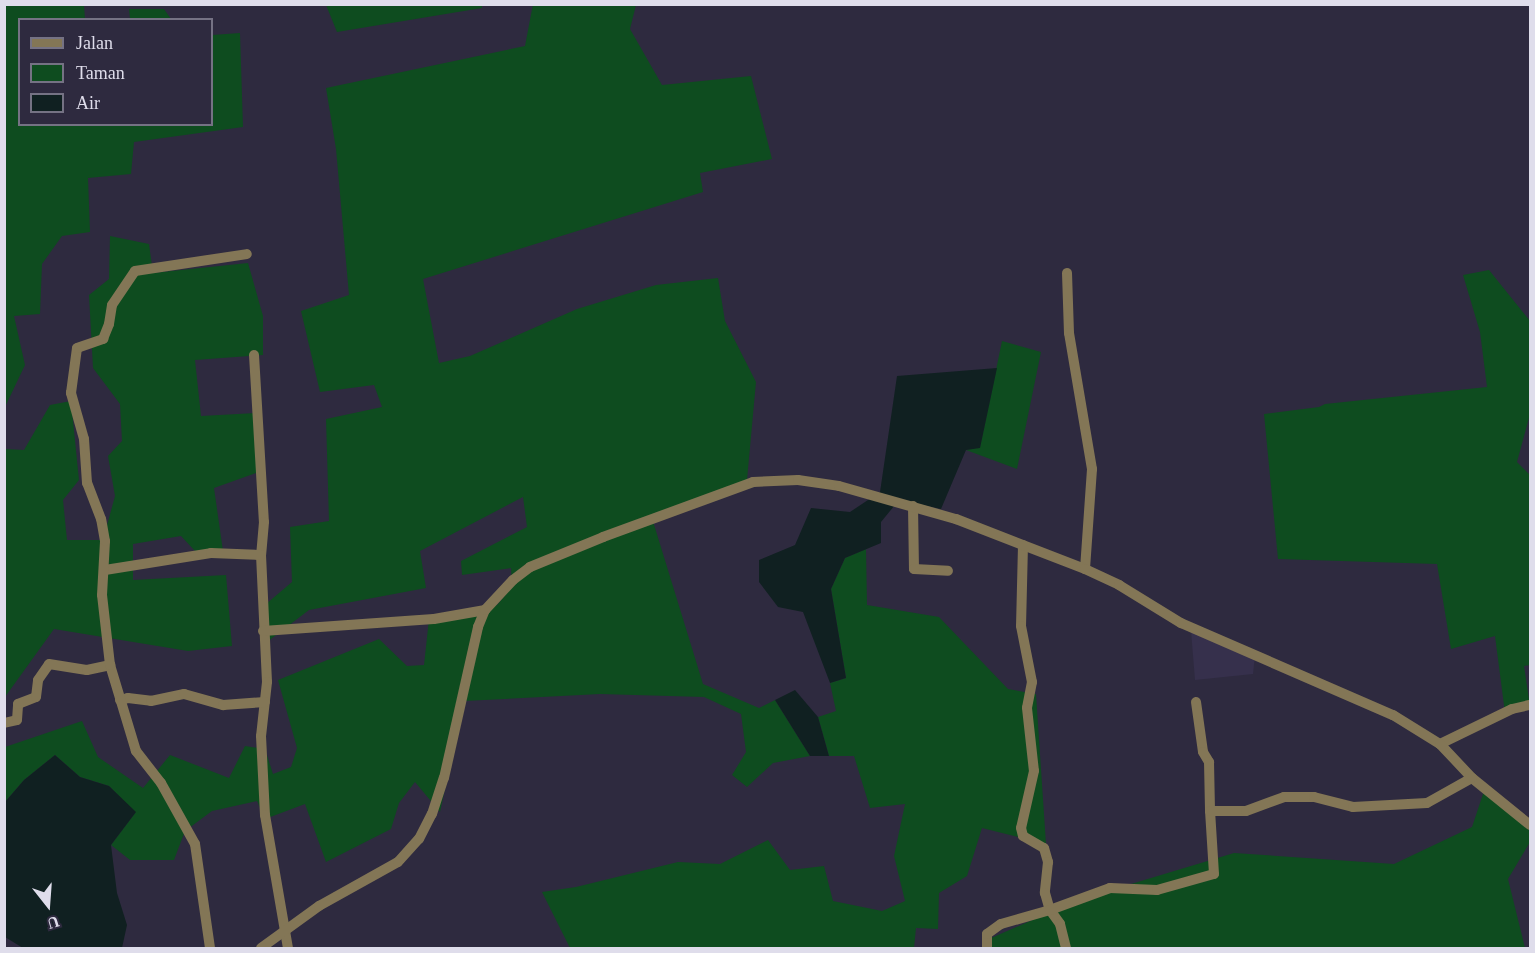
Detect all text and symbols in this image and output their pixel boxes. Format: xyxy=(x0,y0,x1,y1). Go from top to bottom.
legend xyxy=(18,18,213,126)
text: Jalan xyxy=(76,33,113,53)
text: Taman xyxy=(76,63,125,83)
text: Air xyxy=(76,93,100,113)
north arrow xyxy=(18,875,78,935)
text: U xyxy=(45,913,61,933)

